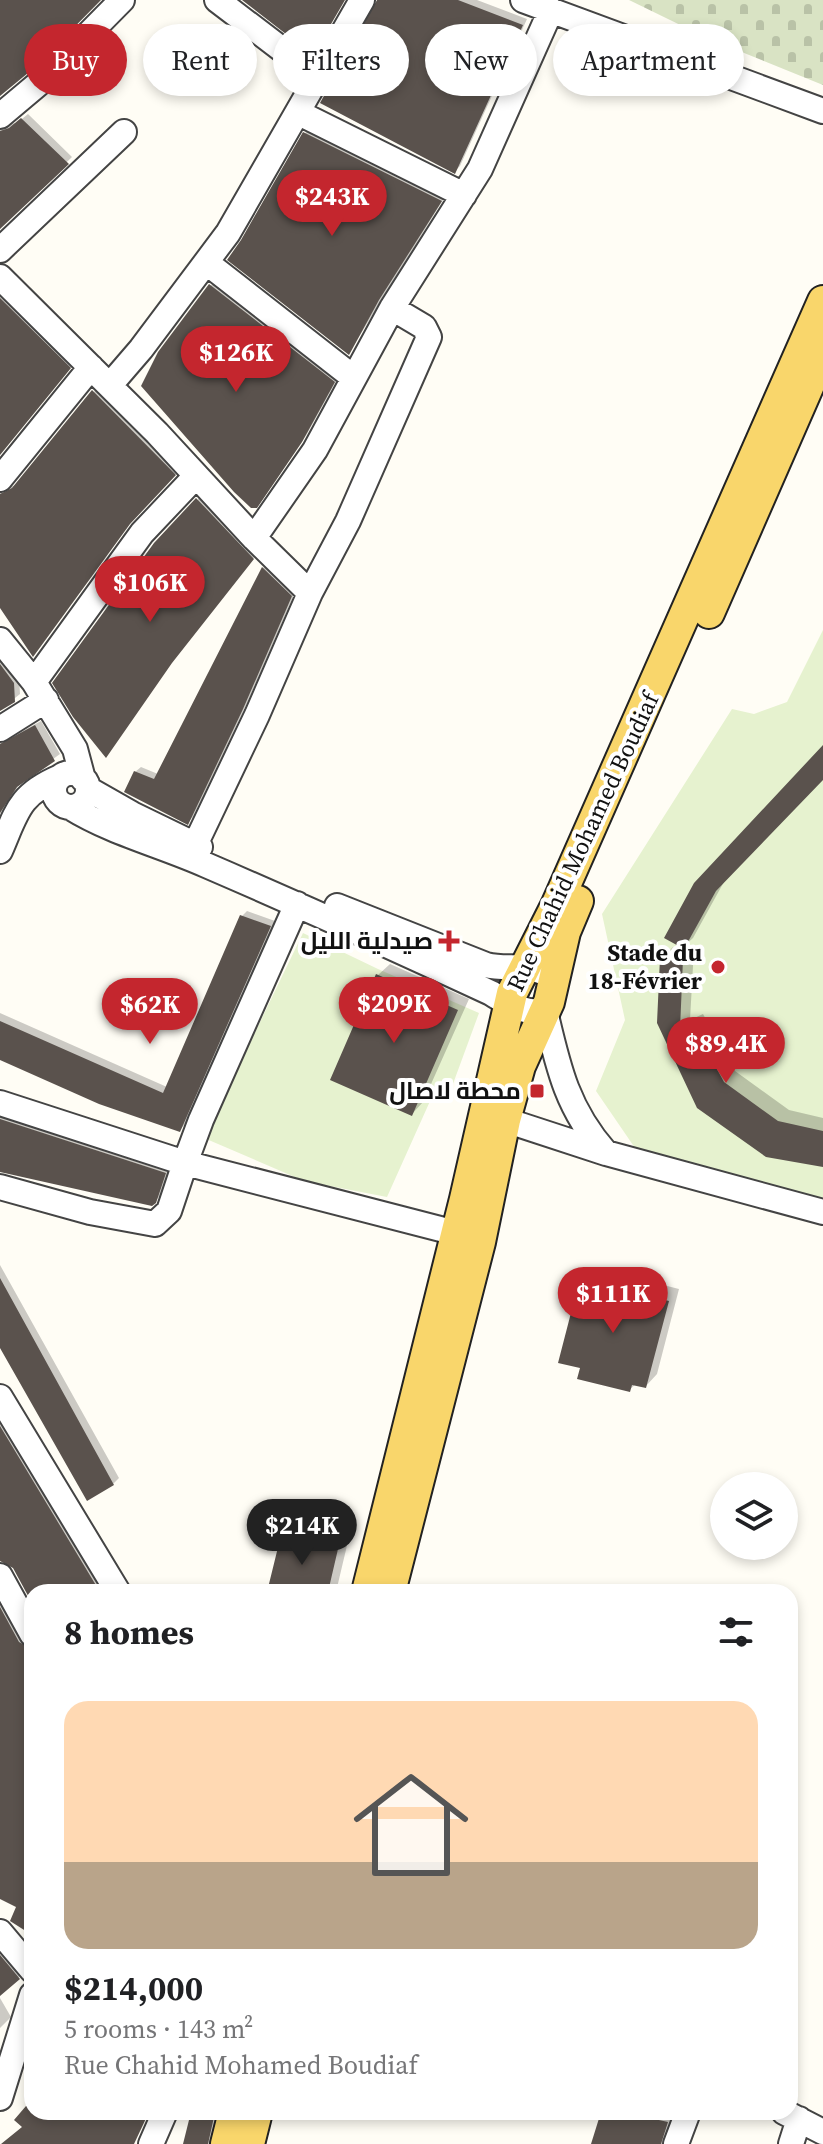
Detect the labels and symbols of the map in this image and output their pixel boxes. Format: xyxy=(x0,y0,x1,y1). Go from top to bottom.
pin: $243K xyxy=(276,170,388,238)
pin: $126K xyxy=(180,326,292,394)
pin: $106K xyxy=(94,556,206,624)
street label: Rue Chahid Mohamed Boudiaf xyxy=(499,685,668,997)
place label: صيدلية الليل xyxy=(301,924,433,957)
marker: صيدلية الليل xyxy=(440,932,458,950)
place label: Stade du 18-Février xyxy=(588,936,703,997)
marker: Stade du 18-Février xyxy=(709,958,727,976)
pin: $209K xyxy=(338,977,450,1045)
pin: $62K xyxy=(103,978,197,1046)
pin: $89.4K xyxy=(661,1017,791,1085)
place label: محطة لاصال xyxy=(389,1074,521,1107)
marker: محطة لاصال xyxy=(528,1082,546,1100)
pin: $111K xyxy=(557,1267,669,1335)
pin: $214K xyxy=(246,1499,358,1567)

